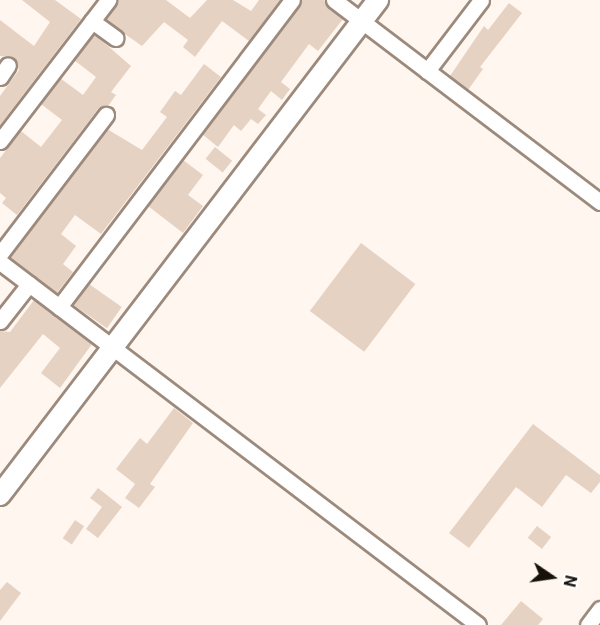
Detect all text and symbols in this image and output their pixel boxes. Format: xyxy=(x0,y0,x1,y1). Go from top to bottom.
north arrow xyxy=(522,547,582,607)
text: N xyxy=(560,574,581,589)

